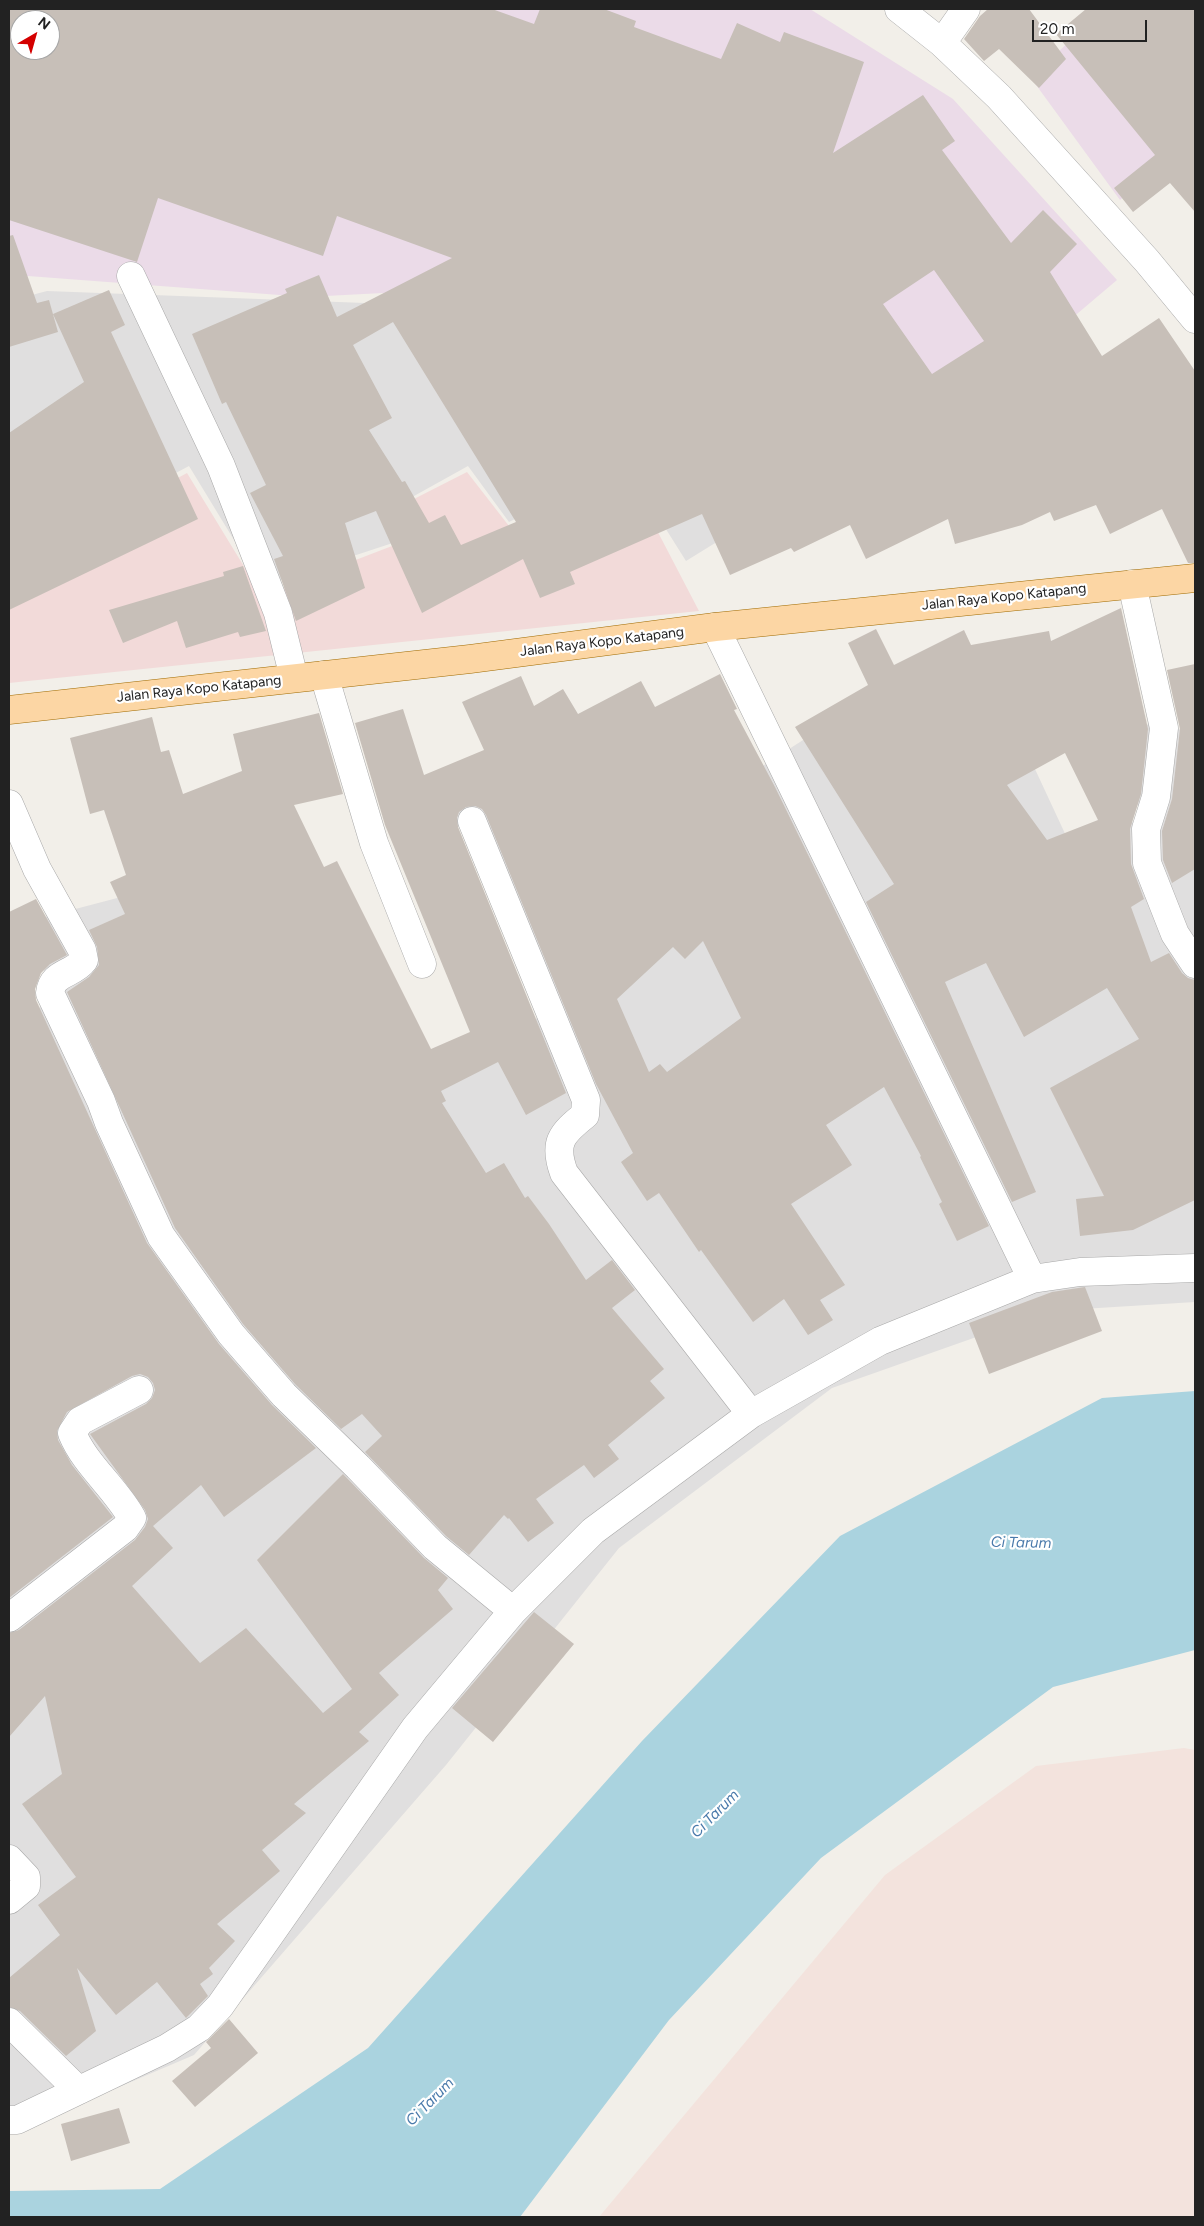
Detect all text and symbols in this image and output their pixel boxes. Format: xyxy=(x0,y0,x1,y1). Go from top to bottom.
north arrow xyxy=(10,10,60,60)
scale bar xyxy=(1034,10,1149,42)
text: N xyxy=(34,14,53,34)
text: 20 m xyxy=(1040,20,1074,38)
street label: Jalan Raya Kopo Katapang xyxy=(921,580,1087,614)
street label: Jalan Raya Kopo Katapang xyxy=(519,624,685,660)
street label: Jalan Raya Kopo Katapang xyxy=(116,672,282,706)
water label: Ci Tarum xyxy=(991,1533,1051,1553)
water label: Ci Tarum xyxy=(687,1786,743,1842)
water label: Ci Tarum xyxy=(402,2074,458,2130)

